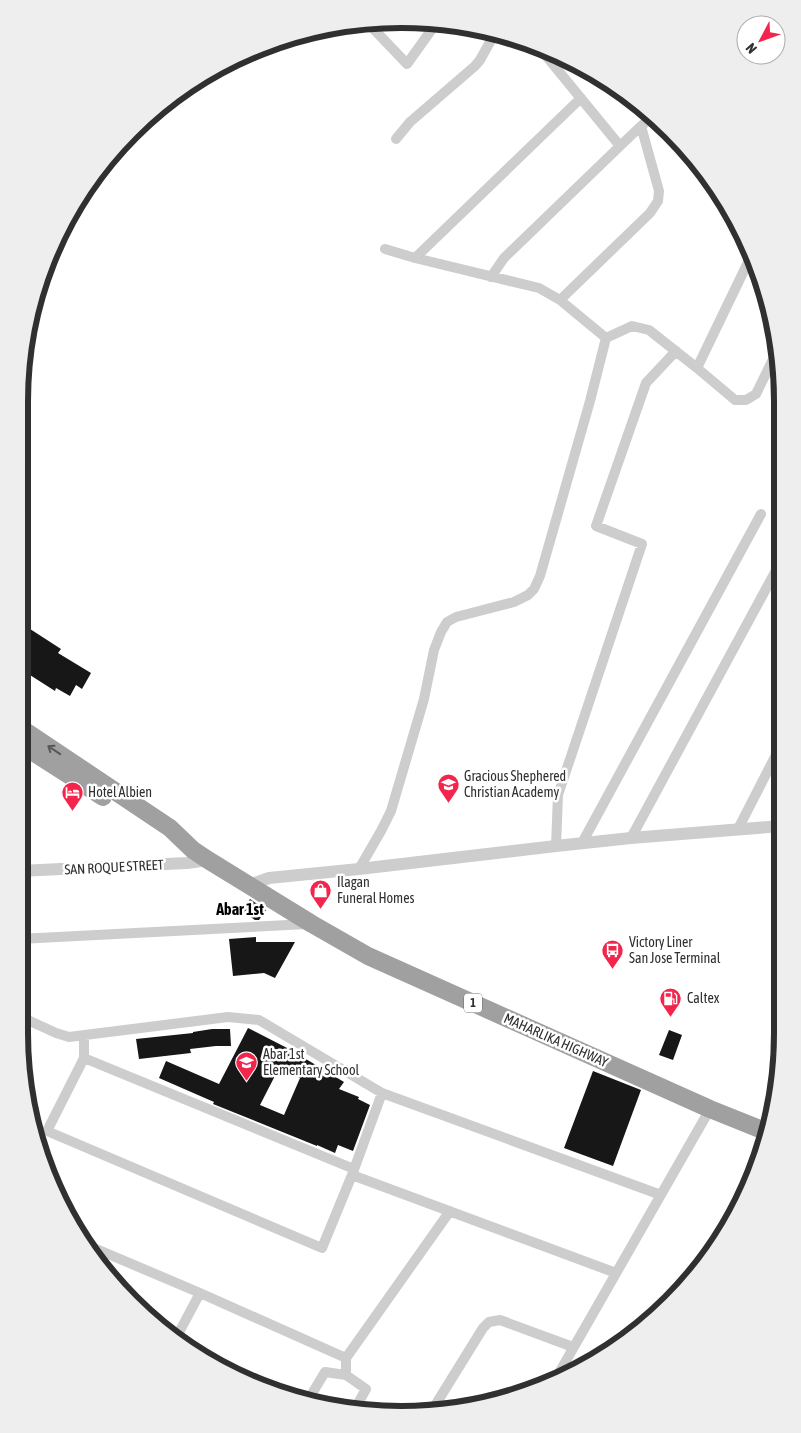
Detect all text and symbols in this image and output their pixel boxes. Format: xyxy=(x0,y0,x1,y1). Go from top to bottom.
north arrow xyxy=(736,15,786,65)
text: N xyxy=(742,40,760,57)
one-way arrow xyxy=(47,745,61,755)
place label: Gracious Shephered Christian Academy xyxy=(464,768,566,800)
school or university icon: Gracious Shephered Christian Academy xyxy=(436,772,460,803)
hotel icon: Hotel Albien xyxy=(60,780,84,811)
place label: Hotel Albien xyxy=(88,784,152,800)
street label: SAN ROQUE STREET xyxy=(64,856,164,878)
place label: Ilagan Funeral Homes xyxy=(337,874,415,906)
shop icon: Ilagan Funeral Homes xyxy=(309,878,333,909)
district label: Abar 1st xyxy=(215,900,264,918)
place label: Victory Liner San Jose Terminal xyxy=(629,934,721,966)
bus stop icon: Victory Liner San Jose Terminal xyxy=(601,938,625,969)
fuel station icon: Caltex xyxy=(659,986,683,1017)
place label: Caltex xyxy=(687,990,720,1006)
road number: 1 xyxy=(464,994,482,1012)
street label: MAHARLIKA HIGHWAY xyxy=(501,1010,611,1070)
place label: Abar 1st Elementary School xyxy=(263,1046,359,1078)
school or university icon: Abar 1st Elementary School xyxy=(235,1050,259,1081)

